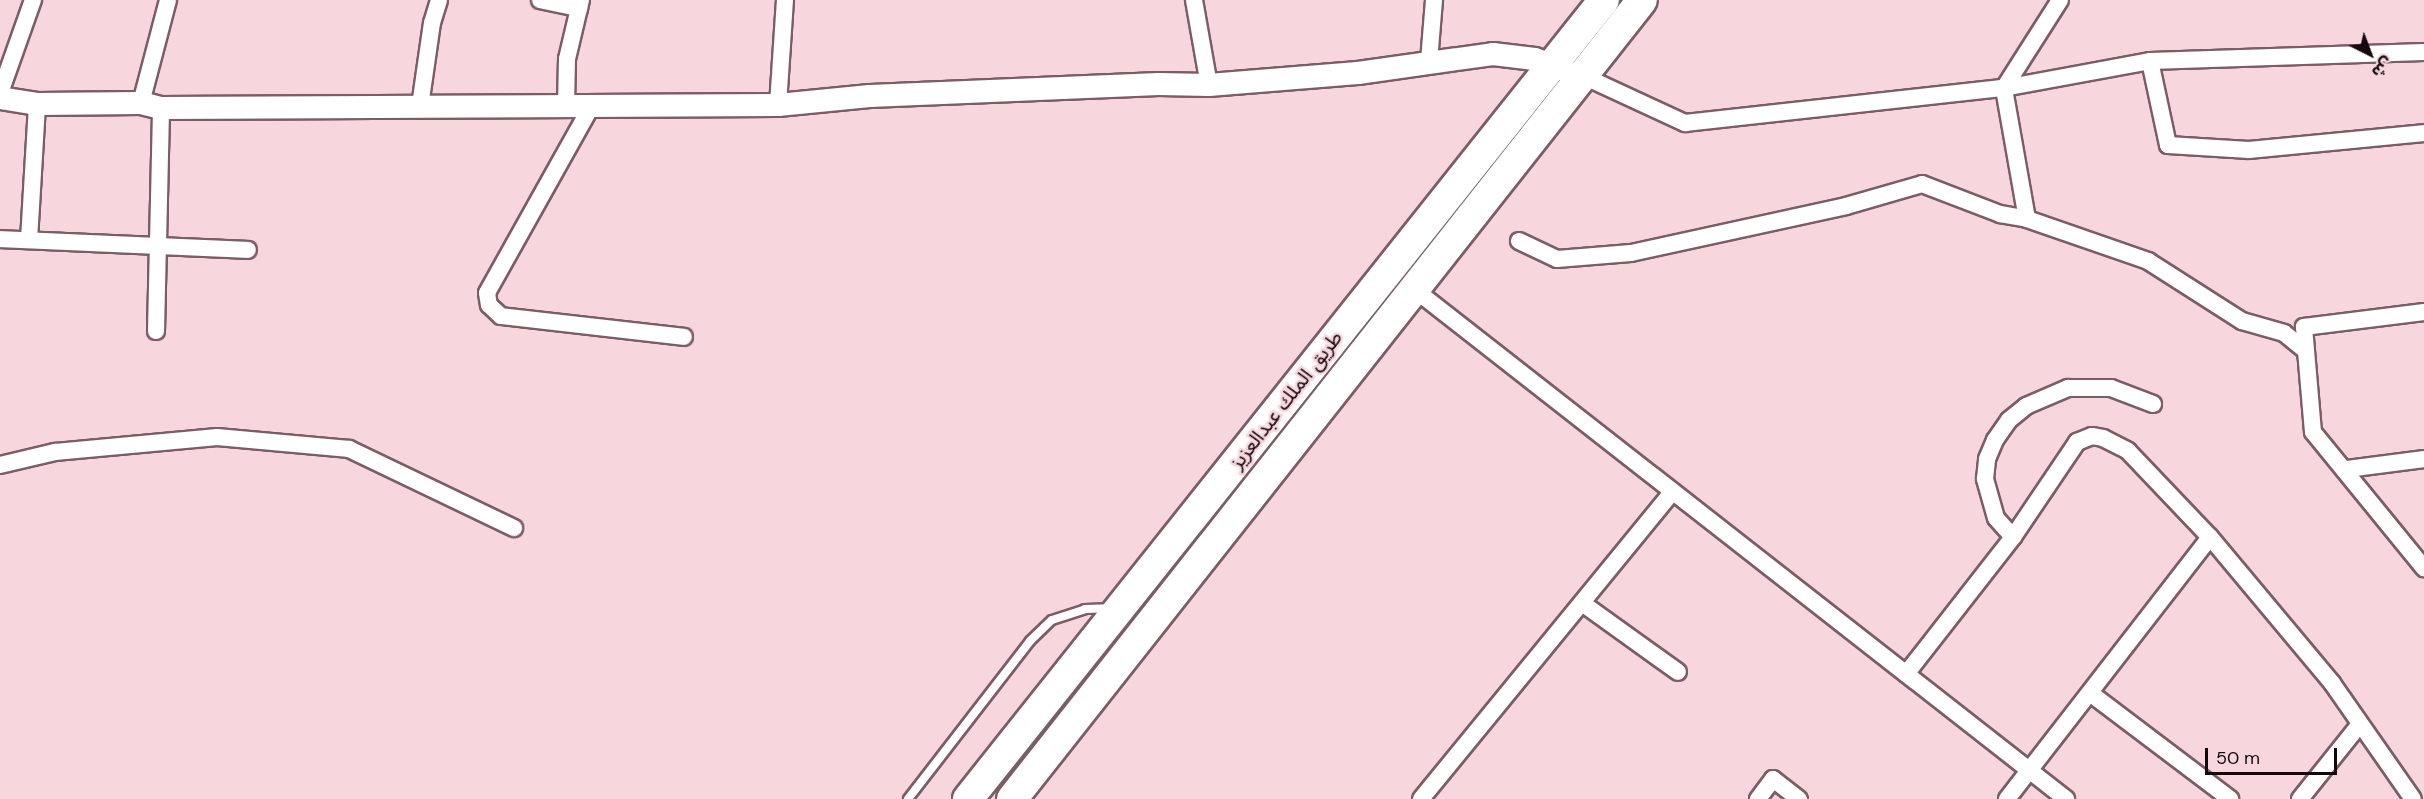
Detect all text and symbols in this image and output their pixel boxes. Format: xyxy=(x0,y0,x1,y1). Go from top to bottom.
north arrow xyxy=(2340,24,2400,84)
text: ش xyxy=(2367,53,2398,83)
street label: طريق الملك عبدالعزيز xyxy=(1225,326,1347,474)
scale bar xyxy=(2208,736,2340,774)
text: 50 m xyxy=(2216,746,2260,770)

